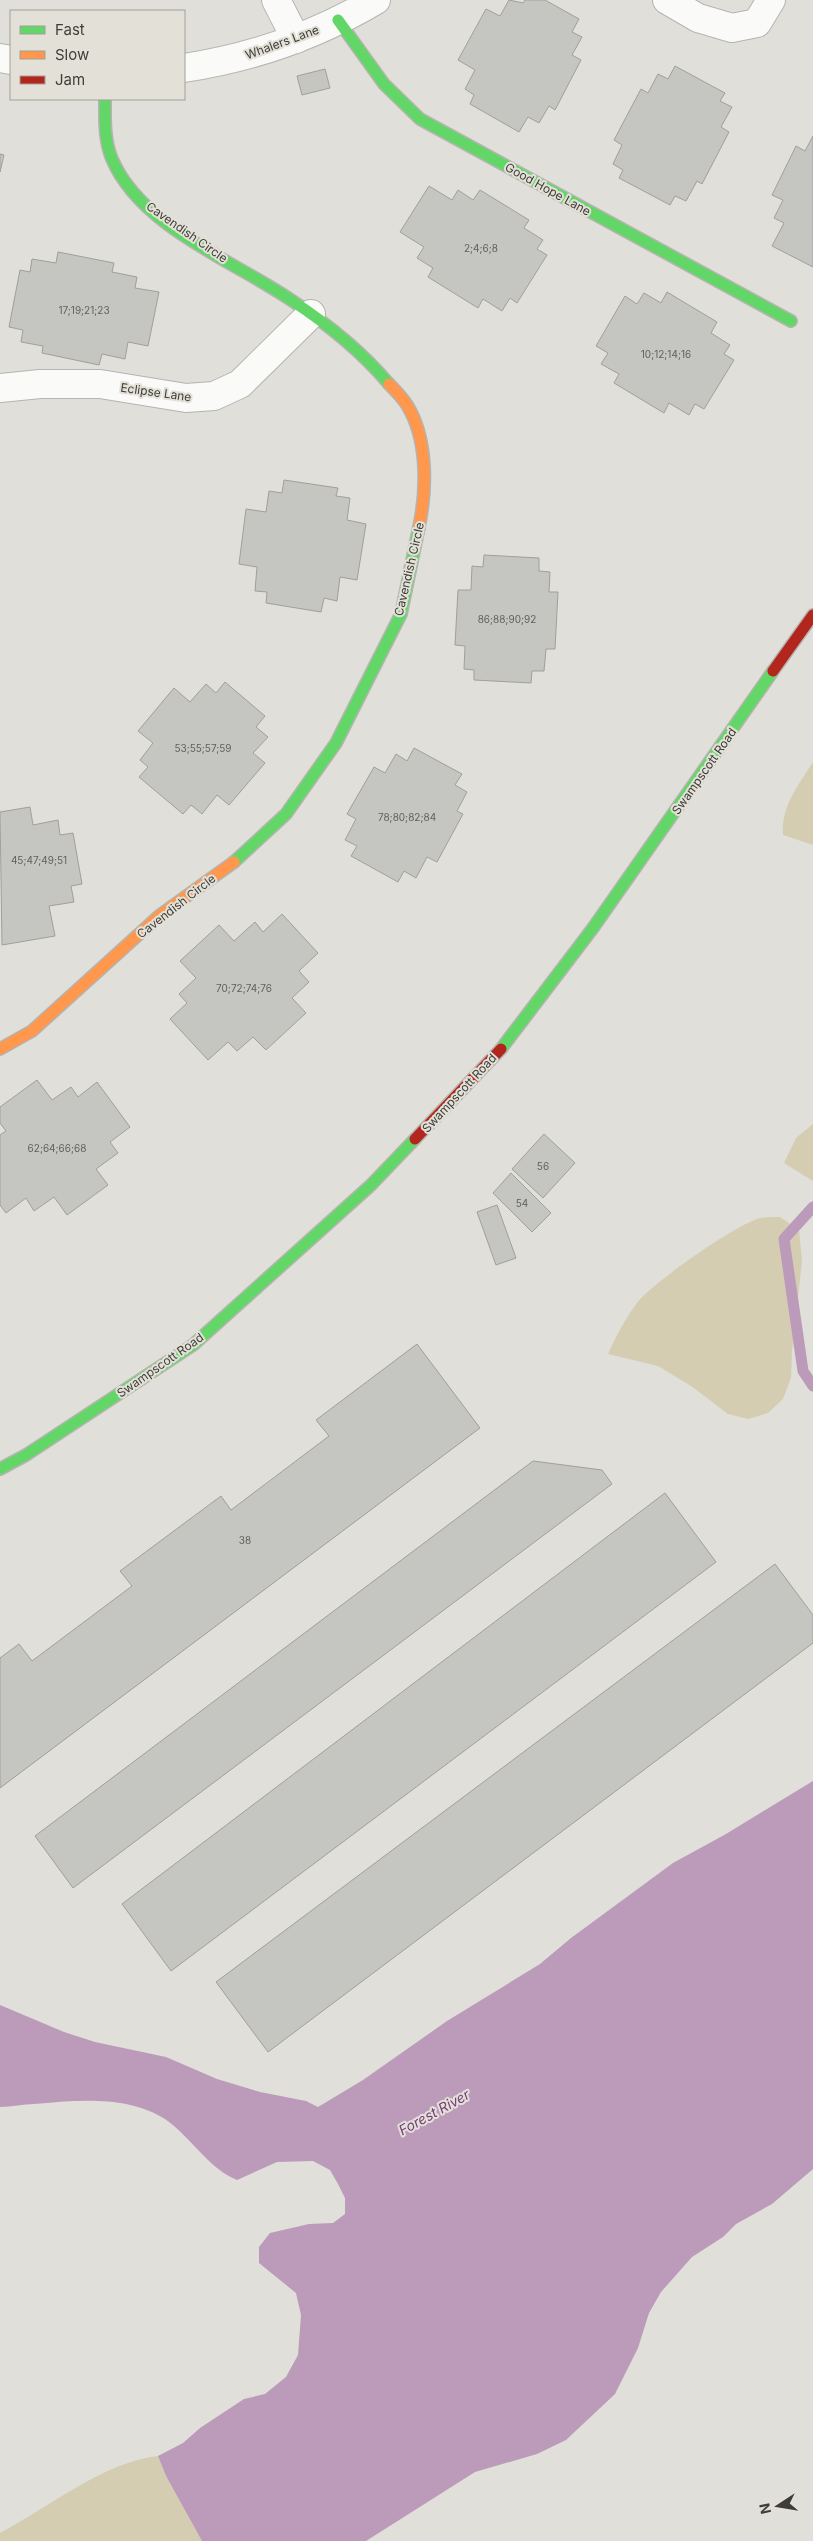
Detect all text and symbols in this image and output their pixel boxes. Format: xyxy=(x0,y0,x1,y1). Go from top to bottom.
legend xyxy=(10,10,185,100)
text: Fast xyxy=(55,20,85,39)
street label: Whalers Lane xyxy=(243,22,321,62)
text: Slow xyxy=(55,45,89,64)
text: Jam xyxy=(55,70,85,89)
street label: Good Hope Lane xyxy=(503,159,593,219)
street label: Cavendish Circle xyxy=(143,198,231,266)
house number: 2;4;6;8 xyxy=(464,242,498,254)
house number: 17;19;21;23 xyxy=(58,304,110,316)
house number: 10;12;14;16 xyxy=(641,348,691,360)
street label: Eclipse Lane xyxy=(120,380,192,404)
street label: Cavendish Circle xyxy=(391,521,427,617)
house number: 86;88;90;92 xyxy=(478,613,536,625)
street label: Swampscott Road xyxy=(668,725,740,817)
house number: 53;55;57;59 xyxy=(174,742,232,754)
house number: 78;80;82;84 xyxy=(378,811,436,823)
house number: 45;47;49;51 xyxy=(11,854,67,866)
street label: Cavendish Circle xyxy=(134,871,218,941)
house number: 70;72;74;76 xyxy=(216,982,272,994)
street label: Swampscott Road xyxy=(419,1050,499,1136)
house number: 62;64;66;68 xyxy=(28,1142,86,1154)
house number: 56 xyxy=(537,1160,549,1172)
house number: 54 xyxy=(516,1197,528,1209)
street label: Swampscott Road xyxy=(114,1329,206,1401)
house number: 38 xyxy=(239,1534,251,1546)
water label: Forest River xyxy=(396,2085,473,2138)
north arrow xyxy=(753,2481,803,2531)
text: N xyxy=(755,2502,774,2516)

